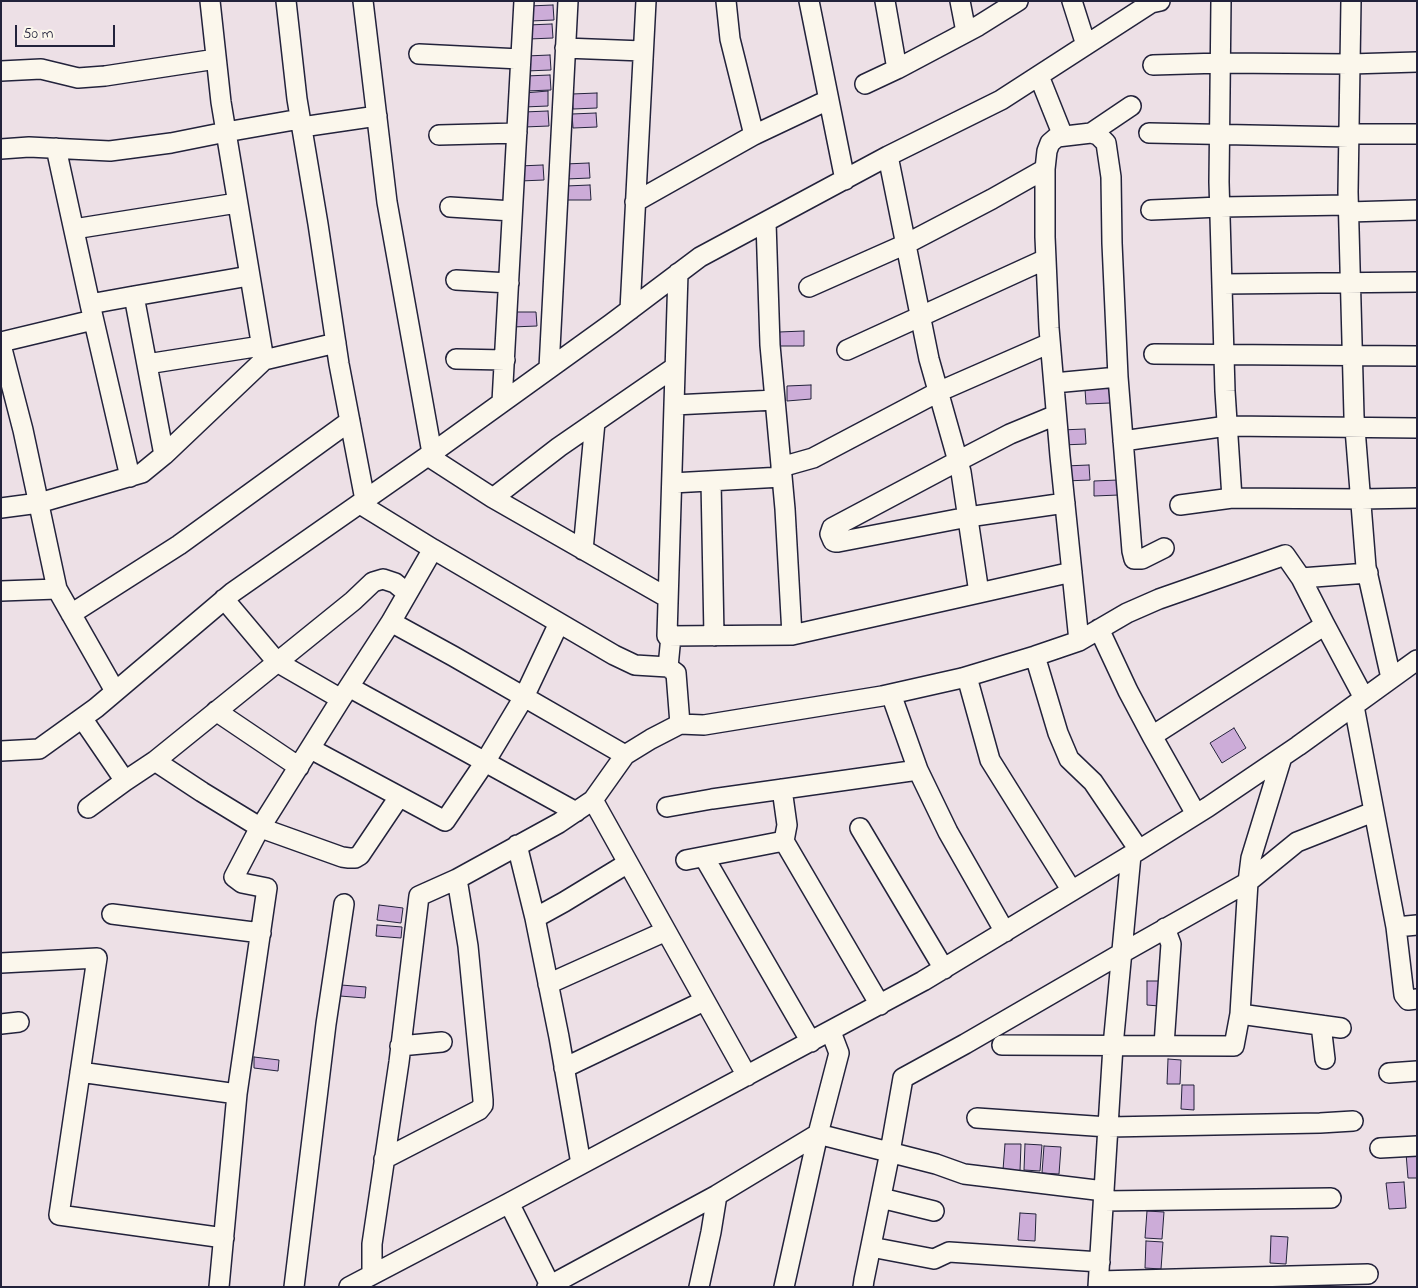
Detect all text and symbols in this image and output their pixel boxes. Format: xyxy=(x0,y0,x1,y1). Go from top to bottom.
scale bar xyxy=(18,15,118,47)
text: 50 m xyxy=(23,23,53,45)

